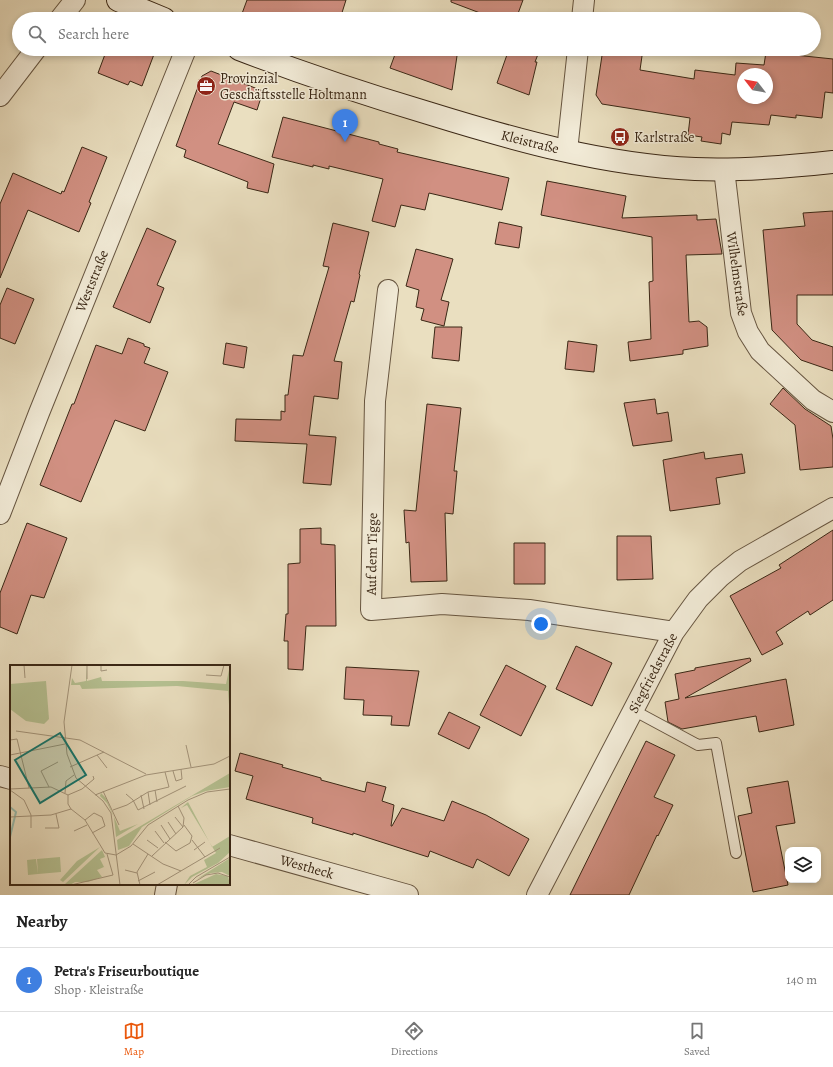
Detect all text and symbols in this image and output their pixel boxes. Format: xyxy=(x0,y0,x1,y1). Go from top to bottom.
search box xyxy=(12,12,821,56)
icon: search xyxy=(26,23,48,45)
text: Search here xyxy=(58,24,129,44)
north arrow xyxy=(737,68,773,104)
place label: Provinzial Geschäftsstelle Holtmann xyxy=(220,69,367,104)
office icon: Provinzial Geschäftsstelle Holtmann xyxy=(195,75,217,97)
pin: 1 xyxy=(332,109,358,142)
street label: Kleistraße xyxy=(499,126,561,158)
bus stop icon: Karlstraße xyxy=(609,126,631,148)
place label: Karlstraße xyxy=(634,128,695,147)
street label: Wilhelmstraße xyxy=(722,229,752,318)
street label: Weststraße xyxy=(71,247,113,316)
street label: Auf dem Tigge xyxy=(362,513,382,596)
your location xyxy=(531,614,551,634)
street label: Siegfriedstraße xyxy=(624,629,682,717)
inset map xyxy=(10,665,230,885)
map controls xyxy=(785,847,821,883)
button: layers xyxy=(785,847,821,883)
street label: Westheck xyxy=(277,850,336,884)
text: Nearby xyxy=(16,910,67,933)
text: Petra's Friseurboutique xyxy=(54,961,199,981)
text: 1 xyxy=(27,971,31,988)
text: 140 m xyxy=(786,971,817,988)
text: Shop · Kleistraße xyxy=(54,981,144,998)
tab: Map xyxy=(123,1020,145,1059)
tab: Directions xyxy=(391,1020,438,1059)
tab: Saved xyxy=(684,1020,710,1059)

